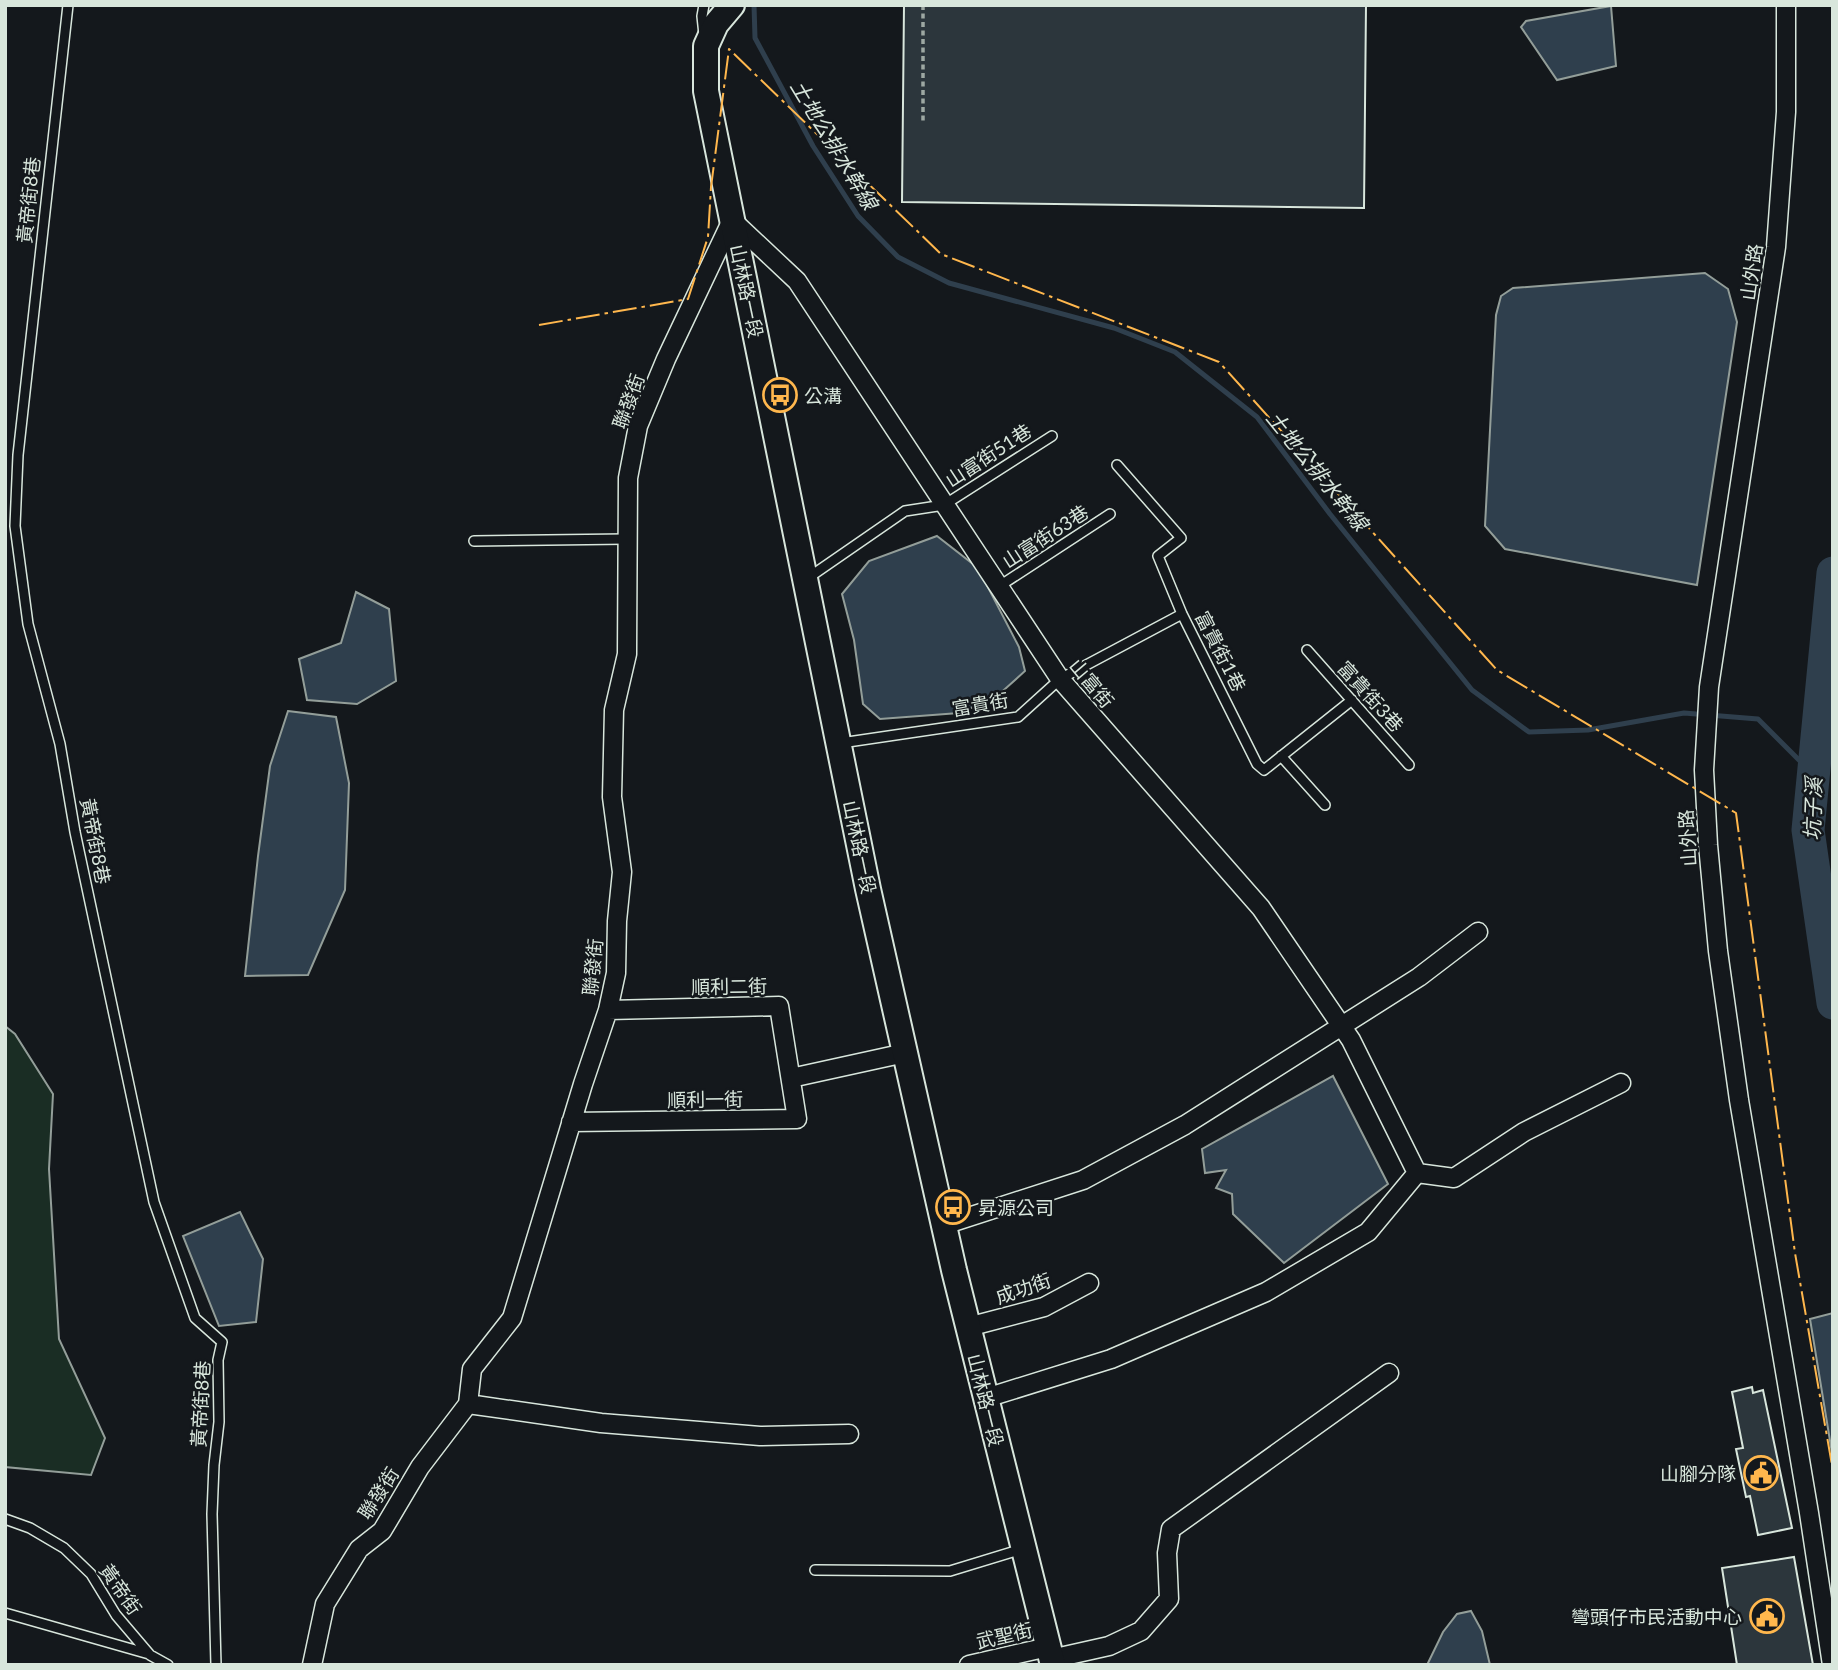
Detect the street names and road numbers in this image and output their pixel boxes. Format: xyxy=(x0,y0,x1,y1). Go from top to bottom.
street label: 黃帝街8巷 xyxy=(12,156,44,244)
street label: 山林路一段 xyxy=(726,242,768,340)
street label: 山外路 xyxy=(1736,242,1766,302)
street label: 聯發街 xyxy=(607,370,649,432)
street label: 山富街51巷 xyxy=(941,419,1035,491)
street label: 山富街63巷 xyxy=(998,500,1092,572)
street label: 富貴街1巷 xyxy=(1191,607,1251,695)
street label: 山富街 xyxy=(1065,654,1119,712)
street label: 富貴街3巷 xyxy=(1333,656,1409,736)
street label: 富貴街 xyxy=(950,688,1010,720)
street label: 黃帝街8巷 xyxy=(76,796,116,886)
street label: 山林路一段 xyxy=(839,798,881,896)
street label: 山外路 xyxy=(1674,809,1700,867)
street label: 聯發街 xyxy=(578,937,606,997)
street label: 順利二街 xyxy=(691,974,767,998)
street label: 順利一街 xyxy=(667,1087,743,1111)
street label: 成功街 xyxy=(992,1268,1054,1308)
street label: 山林路一段 xyxy=(963,1351,1009,1449)
street label: 黃帝街8巷 xyxy=(186,1360,214,1448)
street label: 聯發街 xyxy=(353,1463,403,1523)
street label: 黃帝街 xyxy=(95,1559,147,1619)
street label: 武聖街 xyxy=(974,1617,1034,1653)

